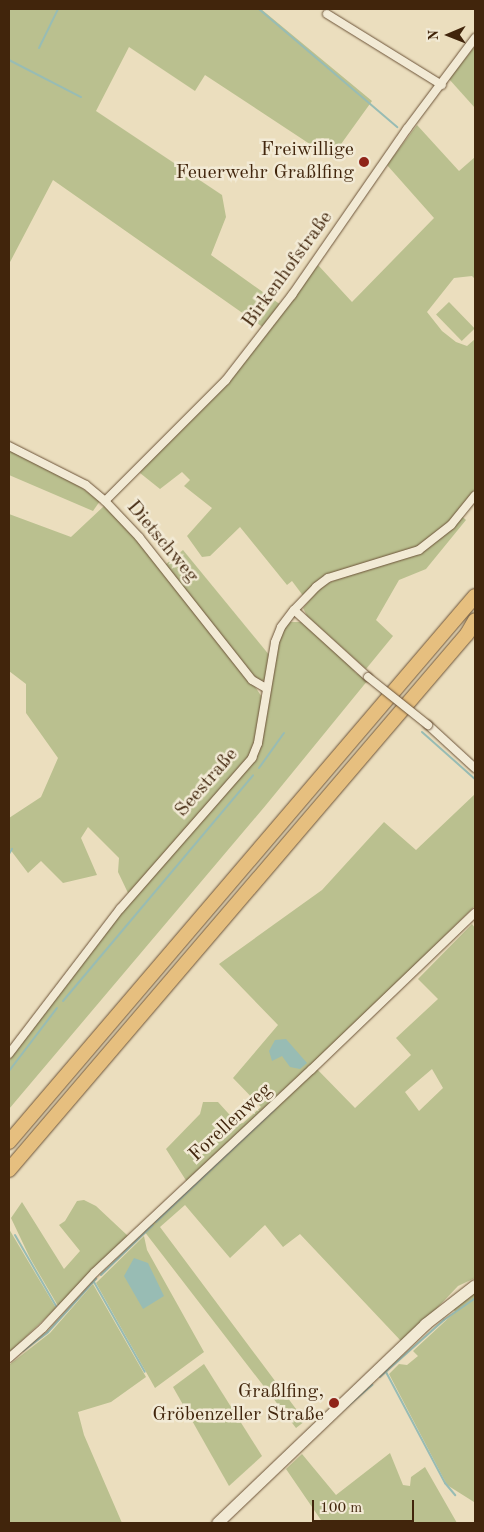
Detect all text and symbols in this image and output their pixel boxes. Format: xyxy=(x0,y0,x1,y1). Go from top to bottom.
north arrow xyxy=(424,10,474,60)
text: N xyxy=(427,30,441,41)
place label: Freiwillige Feuerwehr Graßlfing xyxy=(176,138,354,185)
marker: Freiwillige Feuerwehr Graßlfing xyxy=(358,156,370,168)
street label: Birkenhofstraße xyxy=(238,207,338,333)
street label: Dietschweg xyxy=(121,496,203,588)
street label: Seestraße xyxy=(170,743,244,823)
street label: Forellenweg xyxy=(185,1079,277,1167)
place label: Graßlfing, Gröbenzeller Straße xyxy=(152,1380,324,1427)
marker: Graßlfing, Gröbenzeller Straße xyxy=(328,1397,340,1409)
scale bar xyxy=(314,1490,416,1522)
text: 100 m xyxy=(320,1501,362,1516)

